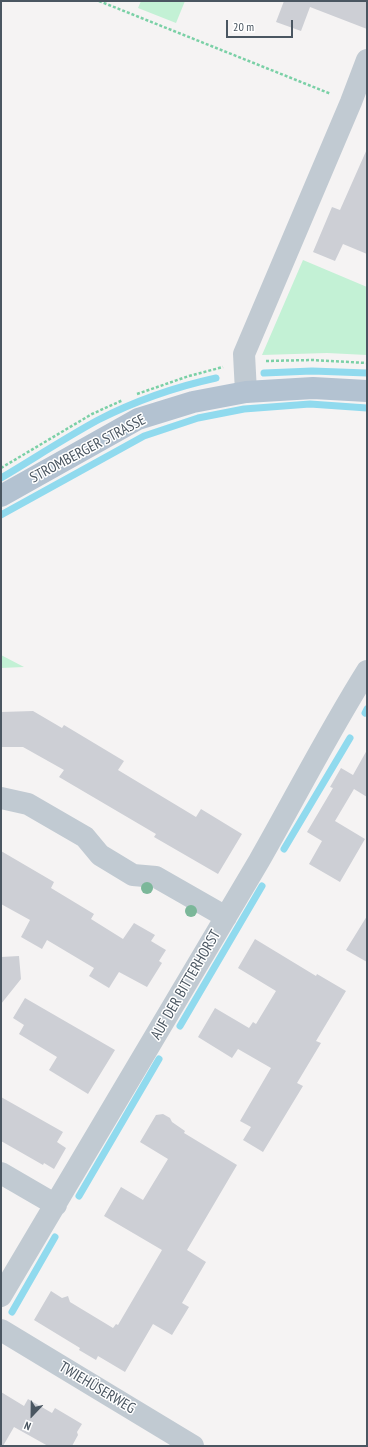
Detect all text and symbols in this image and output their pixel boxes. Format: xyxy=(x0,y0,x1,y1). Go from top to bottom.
scale bar xyxy=(228,12,295,38)
text: 20 m xyxy=(233,19,254,34)
street label: STROMBERGER STRASSE xyxy=(27,411,149,487)
street label: AUF DER BITTERHORST xyxy=(147,927,225,1043)
street label: TWIEHÜSERWEG xyxy=(56,1358,138,1418)
north arrow xyxy=(12,1395,52,1435)
text: N xyxy=(22,1419,33,1434)

